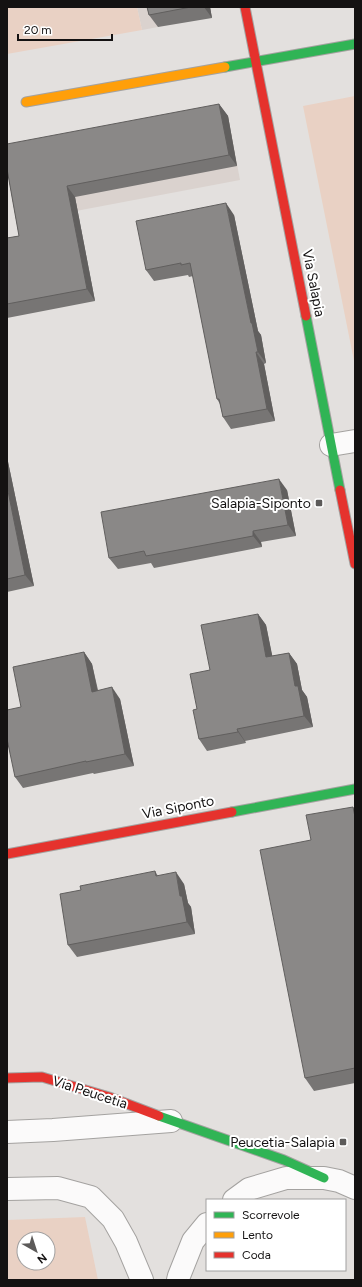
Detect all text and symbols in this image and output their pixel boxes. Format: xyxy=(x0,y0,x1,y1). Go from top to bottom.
scale bar xyxy=(18,16,112,42)
text: 20 m xyxy=(24,23,52,37)
street label: Via Salapia xyxy=(299,248,328,318)
place label: Salapia-Siponto xyxy=(211,495,311,512)
marker: Salapia-Siponto xyxy=(314,498,324,508)
street label: Via Siponto xyxy=(141,792,216,823)
street label: Via Peucetia xyxy=(50,1072,130,1113)
place label: Peucetia-Salapia xyxy=(230,1134,335,1151)
marker: Peucetia-Salapia xyxy=(338,1137,348,1147)
legend xyxy=(206,1199,346,1271)
text: Scorrevole xyxy=(242,1208,300,1222)
text: Lento xyxy=(242,1228,273,1242)
north arrow xyxy=(16,1231,56,1271)
text: Coda xyxy=(242,1248,271,1262)
text: N xyxy=(35,1251,49,1266)

